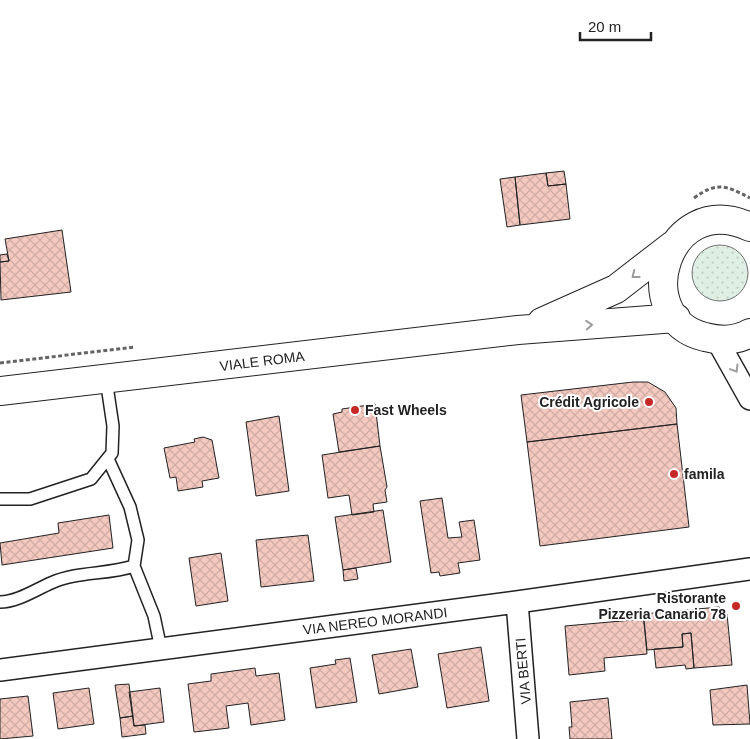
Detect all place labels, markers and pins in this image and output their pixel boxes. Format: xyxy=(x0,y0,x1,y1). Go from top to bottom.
place label: Crédit Agricole xyxy=(539,394,639,410)
marker: Crédit Agricole xyxy=(643,396,655,408)
place label: Fast Wheels xyxy=(365,402,447,418)
marker: Fast Wheels xyxy=(349,404,361,416)
place label: famila xyxy=(684,466,725,482)
marker: famila xyxy=(668,468,680,480)
place label: Ristorante Pizzeria Canario 78 xyxy=(598,590,726,622)
marker: Ristorante Pizzeria Canario 78 xyxy=(730,600,742,612)

